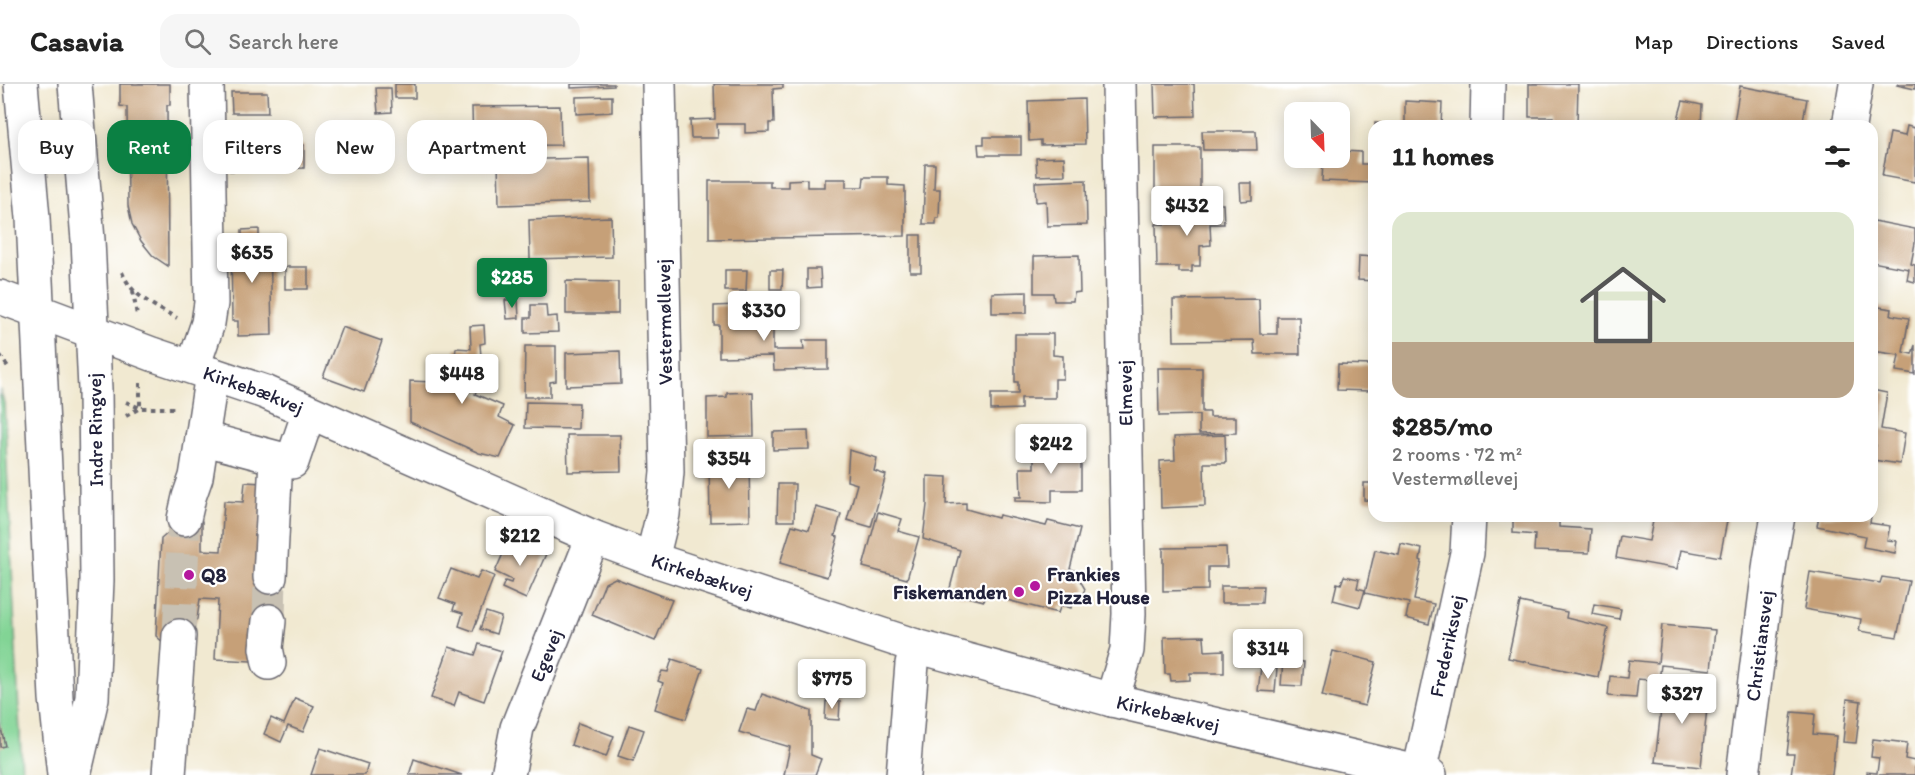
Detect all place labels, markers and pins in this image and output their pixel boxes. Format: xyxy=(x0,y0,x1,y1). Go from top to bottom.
pin: $432 xyxy=(1151,186,1223,237)
pin: $635 xyxy=(216,233,288,284)
pin: $285 xyxy=(476,258,548,309)
pin: $330 xyxy=(728,291,800,342)
pin: $448 xyxy=(426,354,498,405)
pin: $242 xyxy=(1015,424,1087,475)
pin: $354 xyxy=(693,439,765,490)
pin: $212 xyxy=(484,516,556,567)
place label: Frankies Pizza House xyxy=(1047,562,1150,609)
place label: Q8 xyxy=(201,563,226,587)
marker: Q8 xyxy=(182,568,196,582)
marker: Frankies Pizza House xyxy=(1028,579,1042,593)
place label: Fiskemanden xyxy=(893,580,1008,604)
marker: Fiskemanden xyxy=(1012,585,1026,599)
pin: $314 xyxy=(1232,629,1304,680)
pin: $775 xyxy=(796,659,868,710)
pin: $327 xyxy=(1646,674,1718,725)

